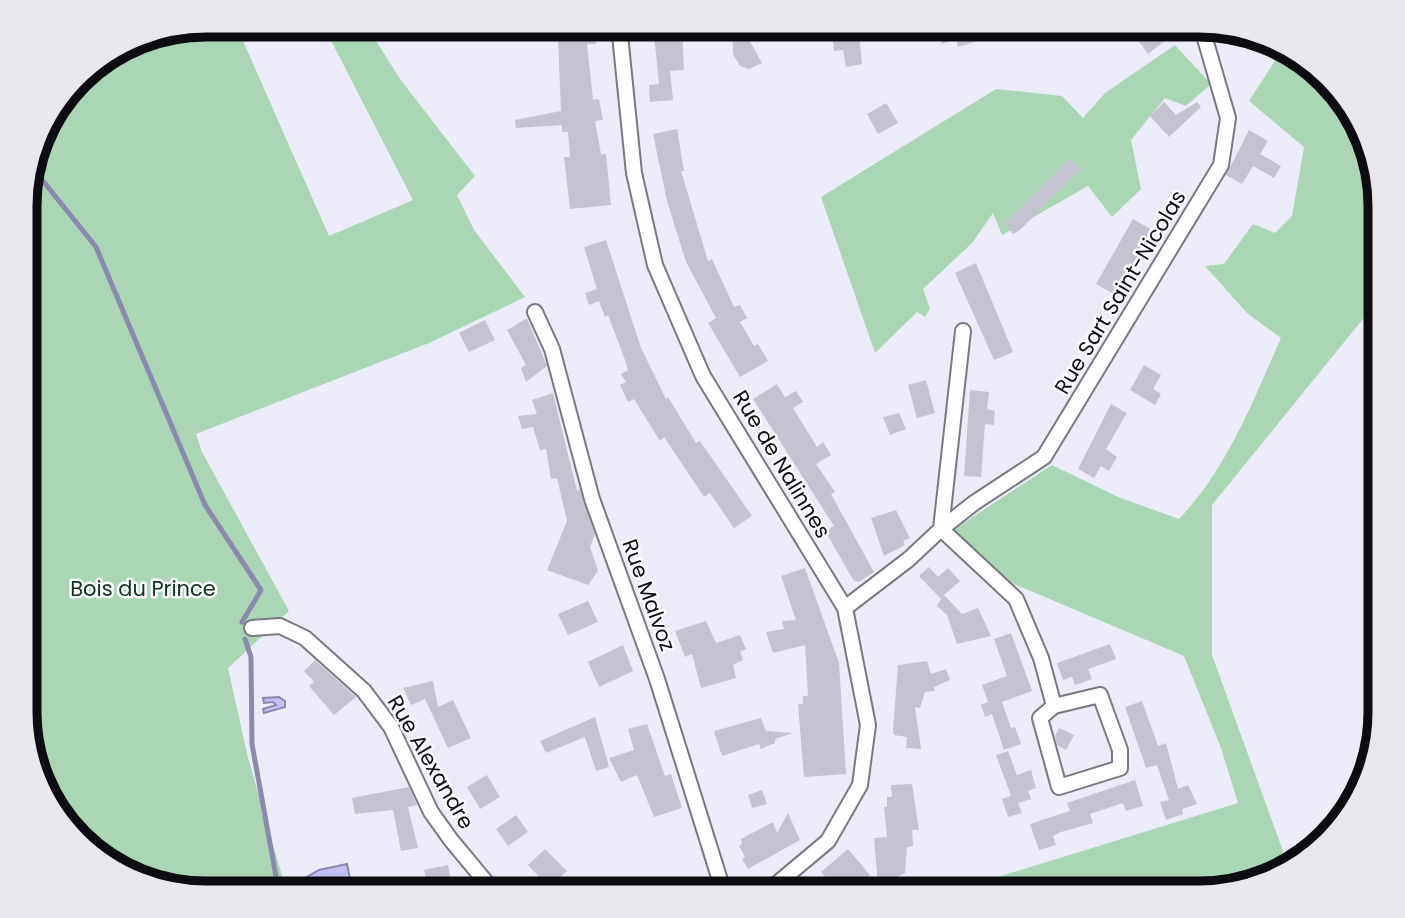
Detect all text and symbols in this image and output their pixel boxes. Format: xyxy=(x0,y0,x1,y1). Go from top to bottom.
street label: Rue Sart Saint-Nicolas xyxy=(1048,185,1192,399)
street label: Rue de Nalinnes xyxy=(726,385,838,543)
street label: Rue Malvoz xyxy=(615,535,683,655)
park label: Bois du Prince xyxy=(70,574,216,603)
street label: Rue Alexandre xyxy=(381,690,481,834)

